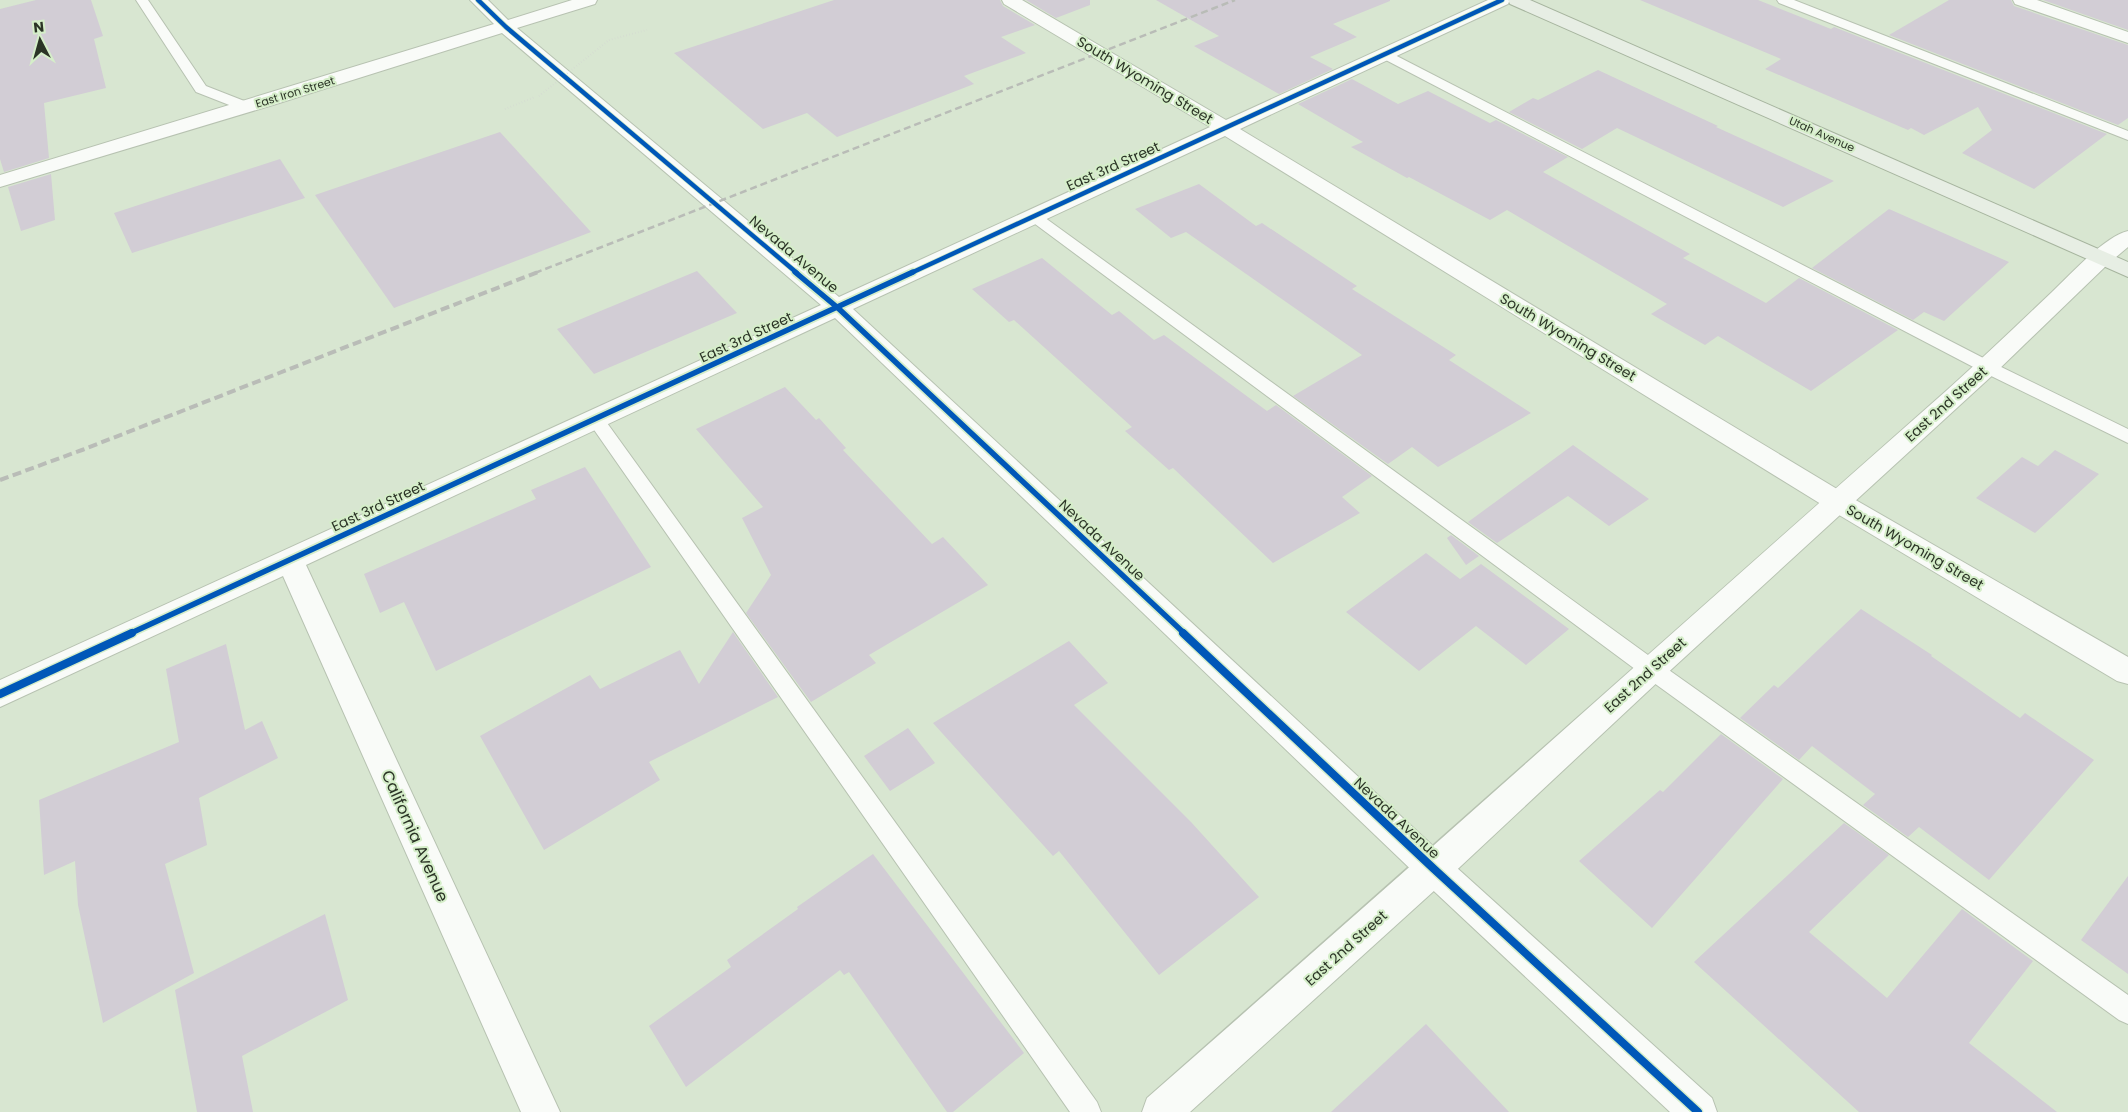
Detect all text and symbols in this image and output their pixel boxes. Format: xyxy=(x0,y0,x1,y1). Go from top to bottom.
north arrow xyxy=(15,15,65,65)
text: N xyxy=(32,17,45,38)
street label: South Wyoming Street xyxy=(1073,31,1217,129)
street label: East Iron Street xyxy=(254,72,336,112)
street label: Utah Avenue xyxy=(1787,112,1857,156)
street label: East 3rd Street xyxy=(1063,136,1163,196)
street label: Nevada Avenue xyxy=(745,211,843,298)
street label: South Wyoming Street xyxy=(1496,288,1640,386)
street label: East 3rd Street xyxy=(696,307,796,367)
street label: East 2nd Street xyxy=(1901,362,1991,446)
street label: East 3rd Street xyxy=(328,476,428,536)
street label: Nevada Avenue xyxy=(1055,495,1150,585)
street label: South Wyoming Street xyxy=(1843,499,1987,595)
street label: East 2nd Street xyxy=(1600,633,1690,717)
street label: California Avenue xyxy=(376,767,454,906)
street label: Nevada Avenue xyxy=(1350,773,1445,863)
street label: East 2nd Street xyxy=(1301,906,1391,990)

